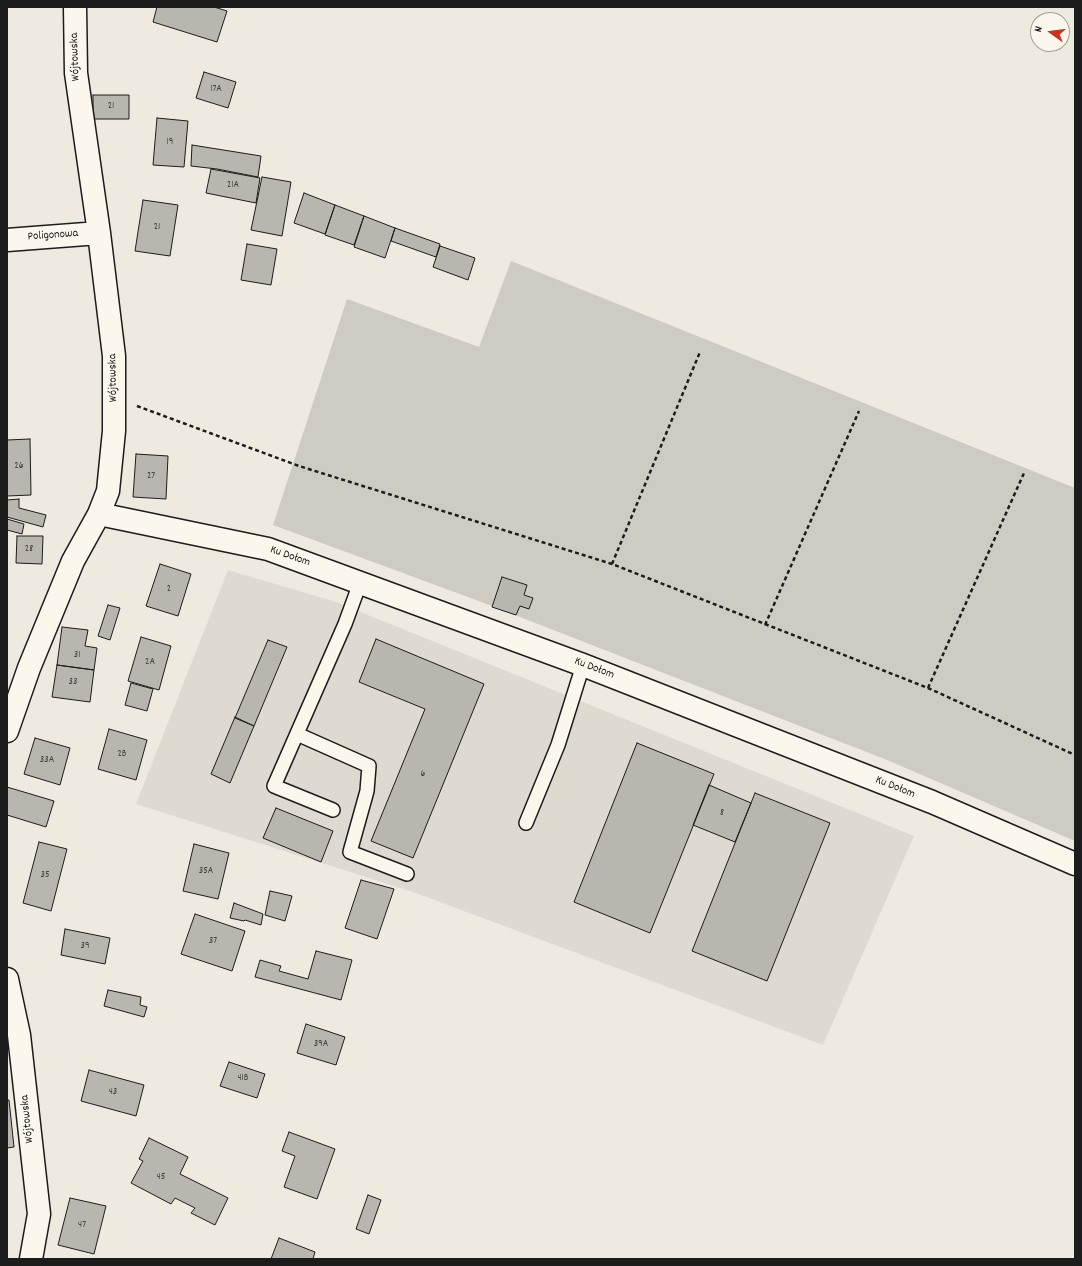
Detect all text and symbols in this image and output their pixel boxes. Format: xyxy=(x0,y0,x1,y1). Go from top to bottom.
north arrow xyxy=(1030,12,1070,52)
text: N xyxy=(1031,25,1048,34)
street label: Wójtowska xyxy=(68,33,84,81)
house number: 17A xyxy=(210,84,222,96)
house number: 21 xyxy=(108,101,114,113)
house number: 19 xyxy=(167,137,173,149)
house number: 21A xyxy=(227,180,239,192)
house number: 21 xyxy=(154,222,160,234)
street label: Poligonowa xyxy=(27,227,79,245)
street label: Wójtowska xyxy=(106,354,122,402)
house number: 26 xyxy=(14,461,24,473)
house number: 27 xyxy=(147,471,155,483)
street label: Ku Dołom xyxy=(268,543,312,571)
house number: 28 xyxy=(25,544,33,556)
house number: 2 xyxy=(167,584,171,596)
house number: 31 xyxy=(74,650,80,662)
street label: Ku Dołom xyxy=(572,655,616,683)
house number: 2A xyxy=(145,657,155,669)
house number: 33 xyxy=(69,677,77,689)
house number: 2B xyxy=(117,749,127,761)
house number: 33A xyxy=(40,755,54,767)
house number: 6 xyxy=(421,769,425,781)
street label: Ku Dołom xyxy=(873,774,917,802)
house number: 8 xyxy=(720,808,724,820)
house number: 35A xyxy=(199,866,213,878)
house number: 35 xyxy=(40,870,50,882)
house number: 37 xyxy=(209,936,217,948)
house number: 39 xyxy=(80,941,90,953)
house number: 39A xyxy=(314,1039,328,1051)
house number: 41B xyxy=(237,1073,249,1085)
house number: 43 xyxy=(109,1087,117,1099)
street label: Wójtowska xyxy=(18,1094,38,1144)
house number: 45 xyxy=(157,1172,165,1184)
house number: 47 xyxy=(78,1220,86,1232)

